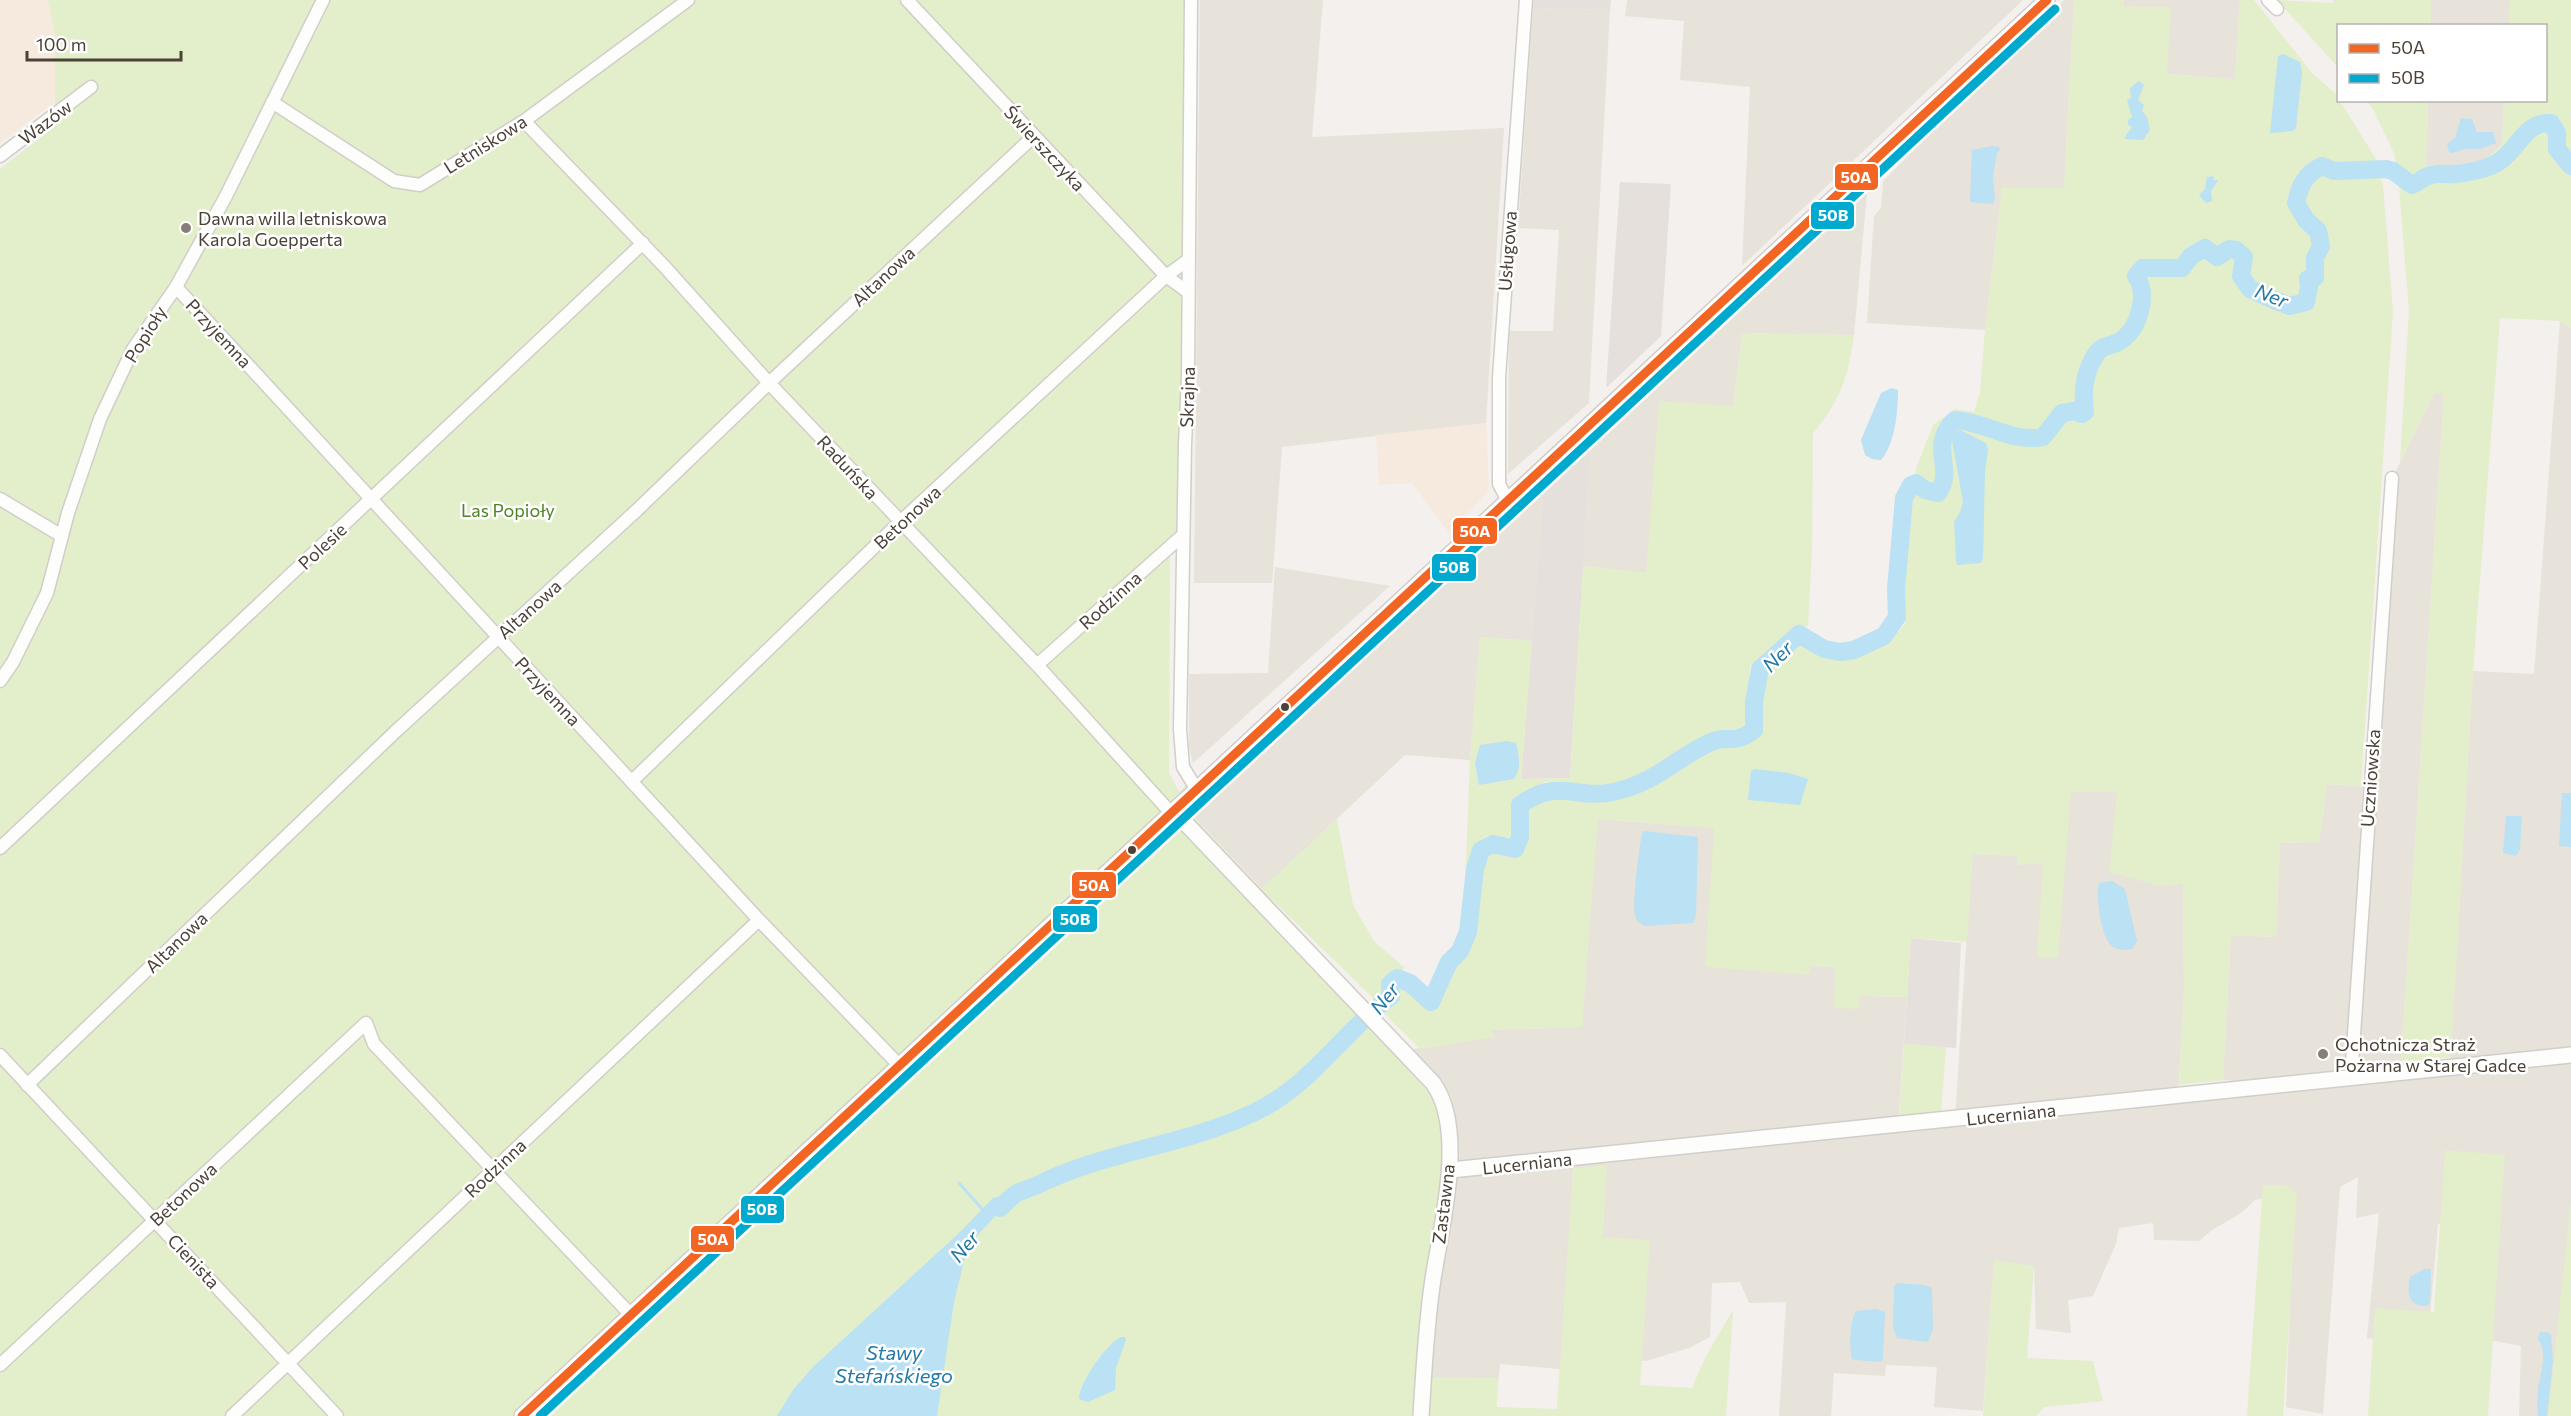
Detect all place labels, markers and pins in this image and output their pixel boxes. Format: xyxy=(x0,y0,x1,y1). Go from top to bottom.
place label: Dawna willa letniskowa Karola Goepperta xyxy=(198,207,387,250)
marker: Dawna willa letniskowa Karola Goepperta xyxy=(179,221,193,235)
unlabelled marker xyxy=(1279,701,1291,713)
unlabelled marker xyxy=(1126,844,1138,856)
place label: Ochotnicza Straż Pożarna w Starej Gadce xyxy=(2335,1033,2526,1076)
marker: Ochotnicza Straż Pożarna w Starej Gadce xyxy=(2316,1047,2330,1061)

